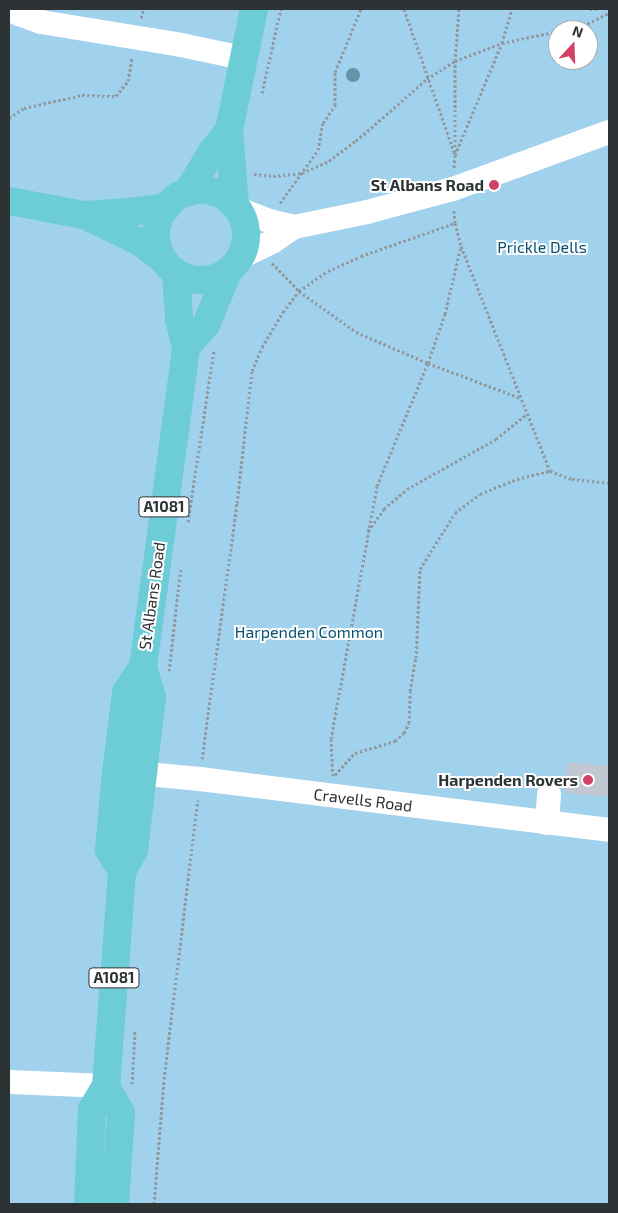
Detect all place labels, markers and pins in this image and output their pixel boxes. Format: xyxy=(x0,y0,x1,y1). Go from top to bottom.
place label: St Albans Road xyxy=(370,175,484,195)
marker: St Albans Road xyxy=(488,179,500,191)
place label: Harpenden Rovers xyxy=(438,770,578,790)
marker: Harpenden Rovers xyxy=(582,774,594,786)

